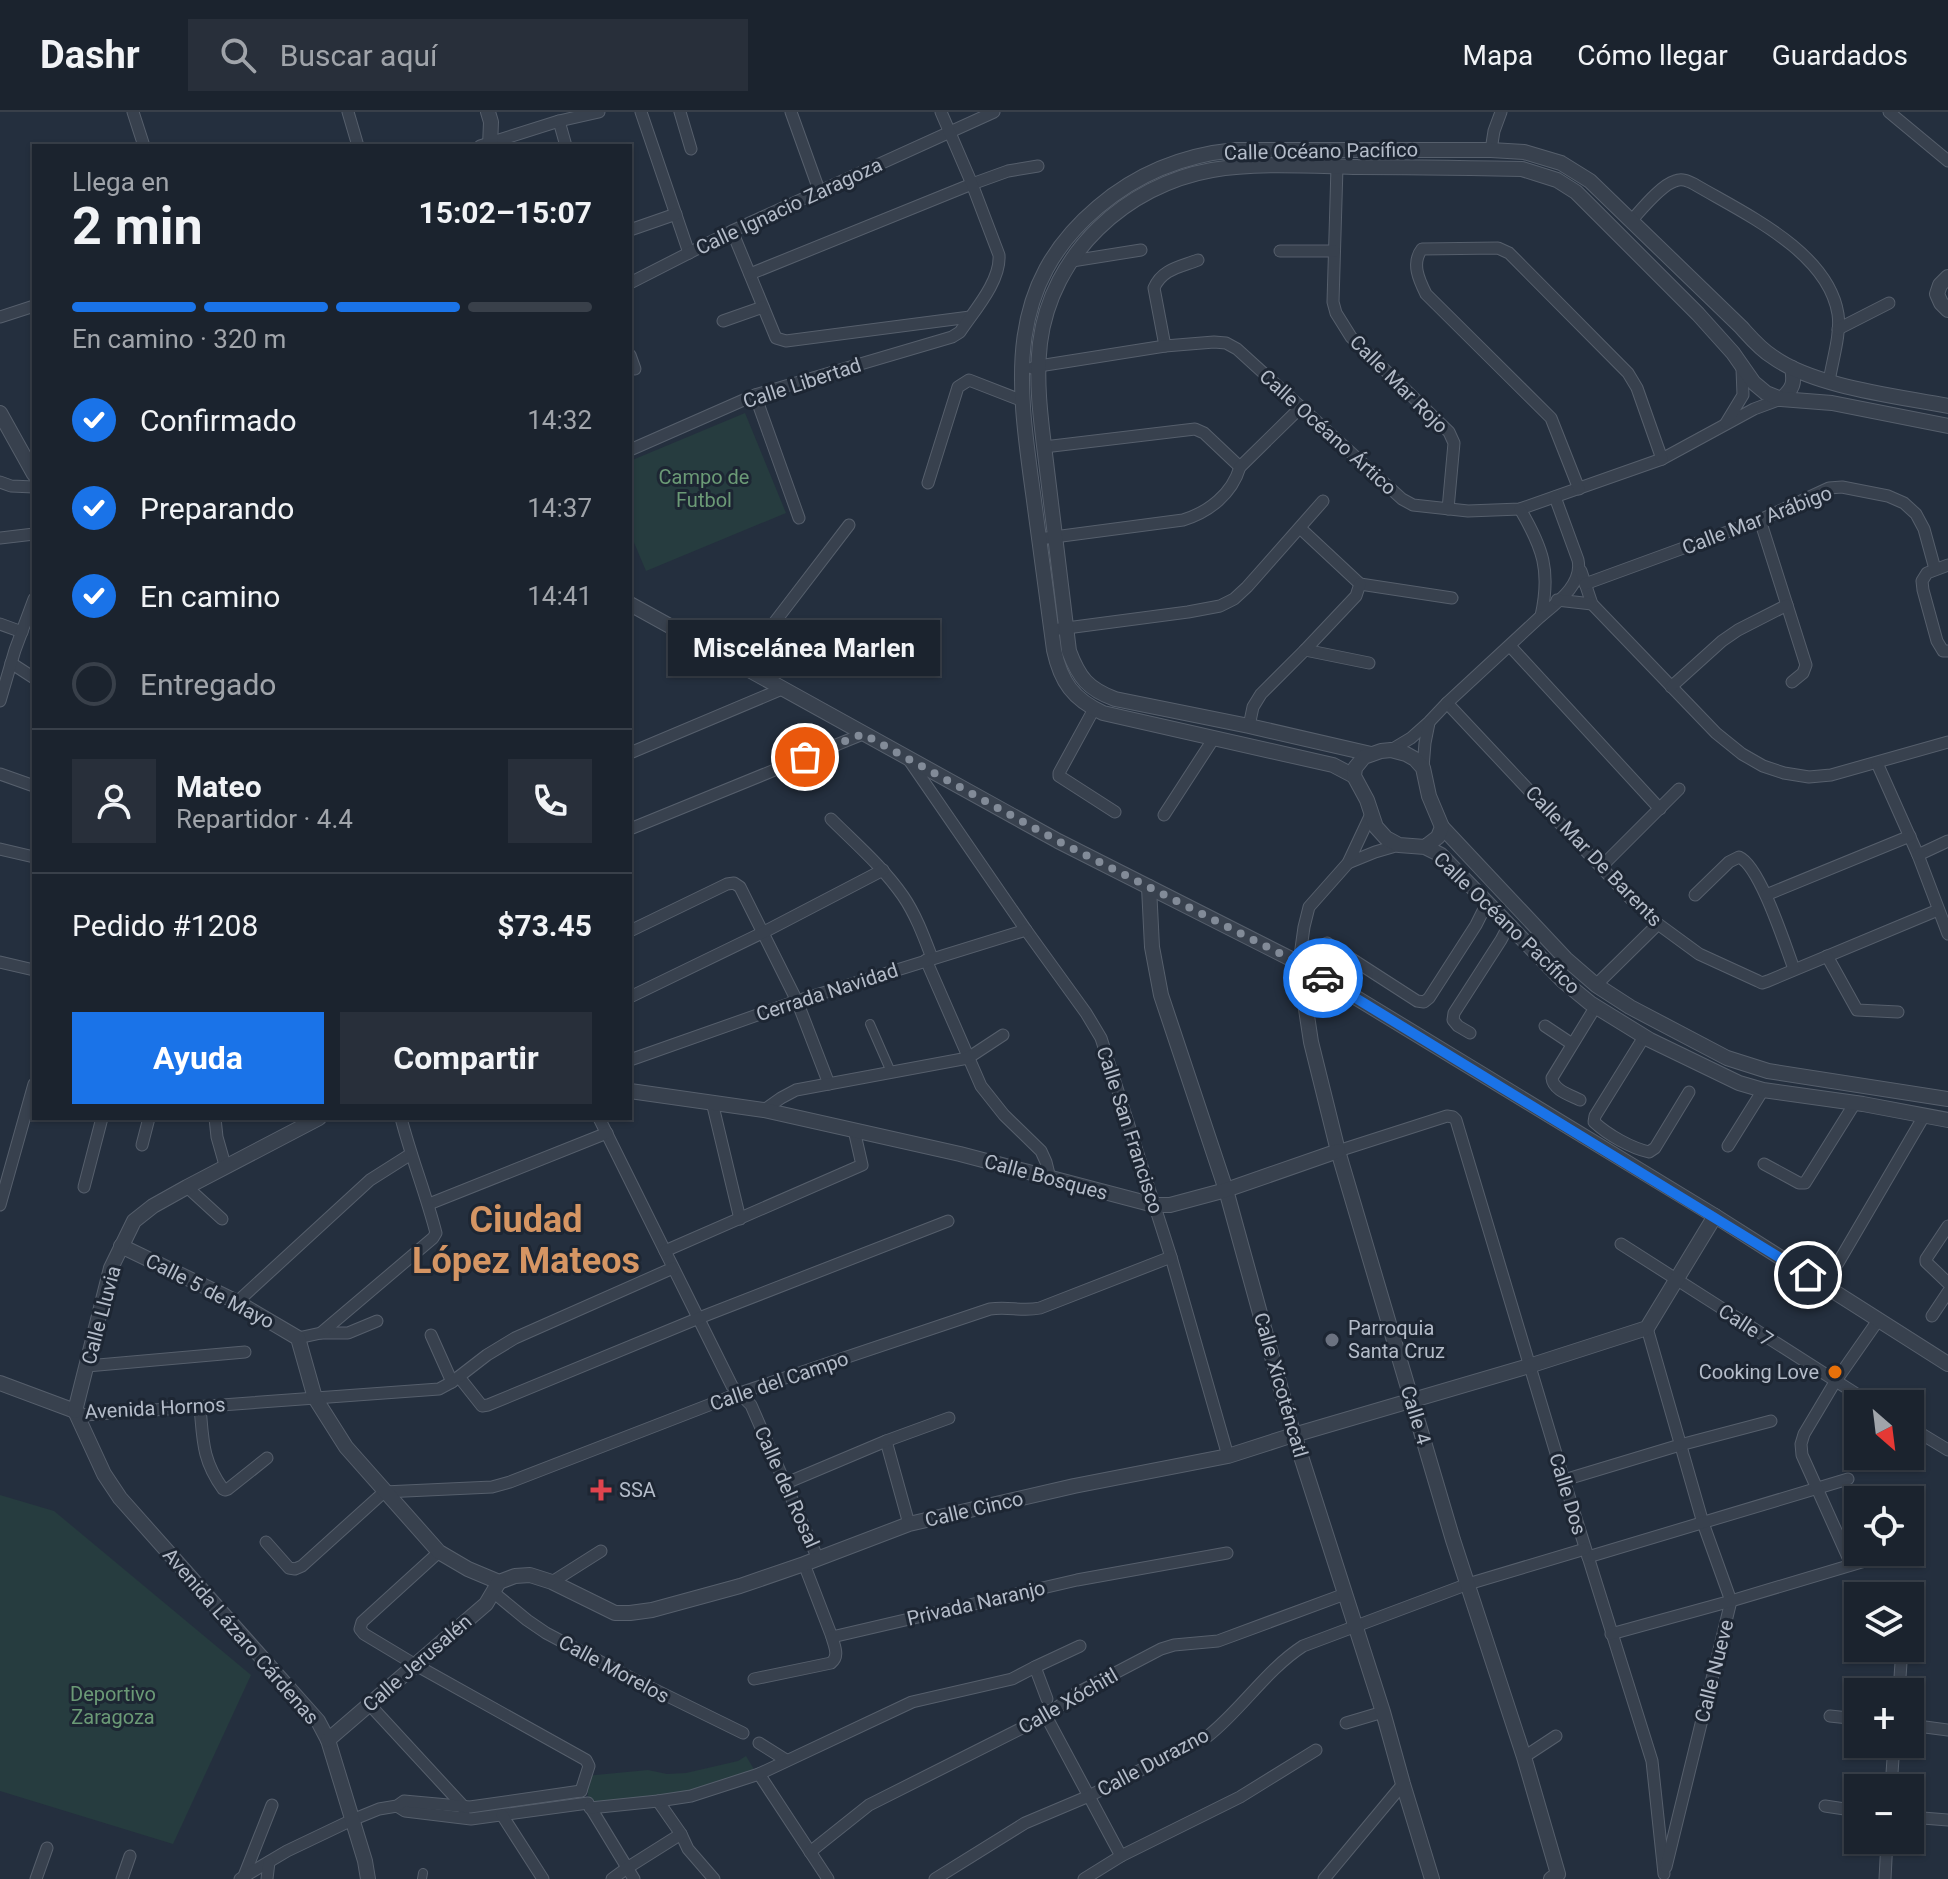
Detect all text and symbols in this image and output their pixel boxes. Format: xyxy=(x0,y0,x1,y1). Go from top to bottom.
search box xyxy=(188,19,748,91)
text: Dashr xyxy=(40,33,140,77)
icon: search xyxy=(216,33,260,77)
text: Buscar aquí xyxy=(280,38,437,73)
text: Mapa xyxy=(1463,39,1533,72)
text: Cómo llegar xyxy=(1577,39,1728,72)
text: Guardados xyxy=(1772,39,1908,72)
street label: Calle Océano Pacífico xyxy=(1224,137,1418,165)
street label: Calle Ignacio Zaragoza xyxy=(692,152,886,260)
text: Llega en xyxy=(72,167,169,197)
text: 15:02–15:07 xyxy=(418,195,592,230)
text: 2 min xyxy=(72,196,203,257)
text: En camino · 320 m xyxy=(72,324,286,354)
street label: Calle Mar Rojo xyxy=(1345,330,1453,438)
street label: Calle Libertad xyxy=(740,353,864,413)
street label: Calle Océano Ártico xyxy=(1255,364,1401,500)
icon: check xyxy=(72,398,116,442)
text: Confirmado xyxy=(140,403,297,438)
text: 14:32 xyxy=(527,405,592,435)
park label: Campo de Futbol xyxy=(659,465,749,512)
street label: Calle Mar Arábigo xyxy=(1679,480,1835,560)
icon: check xyxy=(72,486,116,530)
text: Preparando xyxy=(140,491,294,526)
text: 14:37 xyxy=(527,493,592,523)
icon: check xyxy=(72,574,116,618)
text: En camino xyxy=(140,579,280,614)
text: 14:41 xyxy=(527,581,592,611)
callout: Miscelánea Marlen xyxy=(669,621,941,677)
text: Miscelánea Marlen xyxy=(693,633,915,663)
text: Entregado xyxy=(140,667,276,702)
pin xyxy=(771,723,839,791)
icon: bag xyxy=(783,735,827,779)
button: person xyxy=(72,759,156,843)
button: phone xyxy=(508,759,592,843)
text: Mateo xyxy=(176,769,262,804)
street label: Calle Mar De Barents xyxy=(1521,781,1667,931)
text: Repartidor · 4.4 xyxy=(176,804,353,834)
street label: Calle Océano Pacífico xyxy=(1429,847,1585,999)
text: Pedido #1208 xyxy=(72,908,258,943)
text: $73.45 xyxy=(497,908,592,943)
courier xyxy=(1283,938,1363,1018)
icon: car xyxy=(1301,956,1345,1000)
street label: Cerrada Navidad xyxy=(753,958,901,1026)
button: Ayuda xyxy=(72,1012,324,1104)
button: Compartir xyxy=(340,1012,592,1104)
street label: Calle San Francisco xyxy=(1092,1043,1168,1217)
street label: Calle Bosques xyxy=(982,1149,1110,1205)
district label: Ciudad López Mateos xyxy=(412,1199,640,1282)
pin xyxy=(1774,1241,1842,1309)
street label: Calle 5 de Mayo xyxy=(142,1248,278,1334)
icon: home xyxy=(1786,1253,1830,1297)
street label: Calle Lluvia xyxy=(76,1263,126,1367)
street label: Calle 7 xyxy=(1714,1298,1778,1352)
street label: Calle Xicoténcatl xyxy=(1249,1310,1313,1460)
place label: Parroquia Santa Cruz xyxy=(1348,1316,1445,1363)
marker: Parroquia Santa Cruz xyxy=(1323,1331,1341,1349)
street label: Calle del Campo xyxy=(707,1346,851,1416)
place label: Cooking Love xyxy=(1699,1360,1819,1384)
marker: Cooking Love xyxy=(1826,1363,1844,1381)
street label: Calle 4 xyxy=(1396,1383,1436,1447)
north arrow xyxy=(1844,1390,1924,1470)
map controls xyxy=(1844,1390,1924,1854)
street label: Avenida Hornos xyxy=(84,1392,226,1424)
street label: Calle del Rosal xyxy=(749,1422,825,1552)
street label: Calle Dos xyxy=(1544,1450,1592,1538)
place label: SSA xyxy=(619,1478,656,1502)
marker: SSA xyxy=(590,1479,612,1501)
street label: Calle Cinco xyxy=(923,1486,1025,1532)
button: locate xyxy=(1844,1486,1924,1566)
street label: Avenida Lázaro Cárdenas xyxy=(158,1543,324,1729)
street label: Privada Naranjo xyxy=(904,1575,1048,1631)
button: layers xyxy=(1844,1582,1924,1662)
street label: Calle Jerusalén xyxy=(358,1609,476,1717)
street label: Calle Nueve xyxy=(1690,1617,1738,1725)
street label: Calle Morelos xyxy=(555,1630,673,1708)
street label: Calle Xóchitl xyxy=(1014,1663,1122,1739)
button: + xyxy=(1844,1678,1924,1758)
park label: Deportivo Zaragoza xyxy=(70,1682,156,1729)
street label: Calle Durazno xyxy=(1093,1723,1213,1801)
button: − xyxy=(1844,1774,1924,1854)

